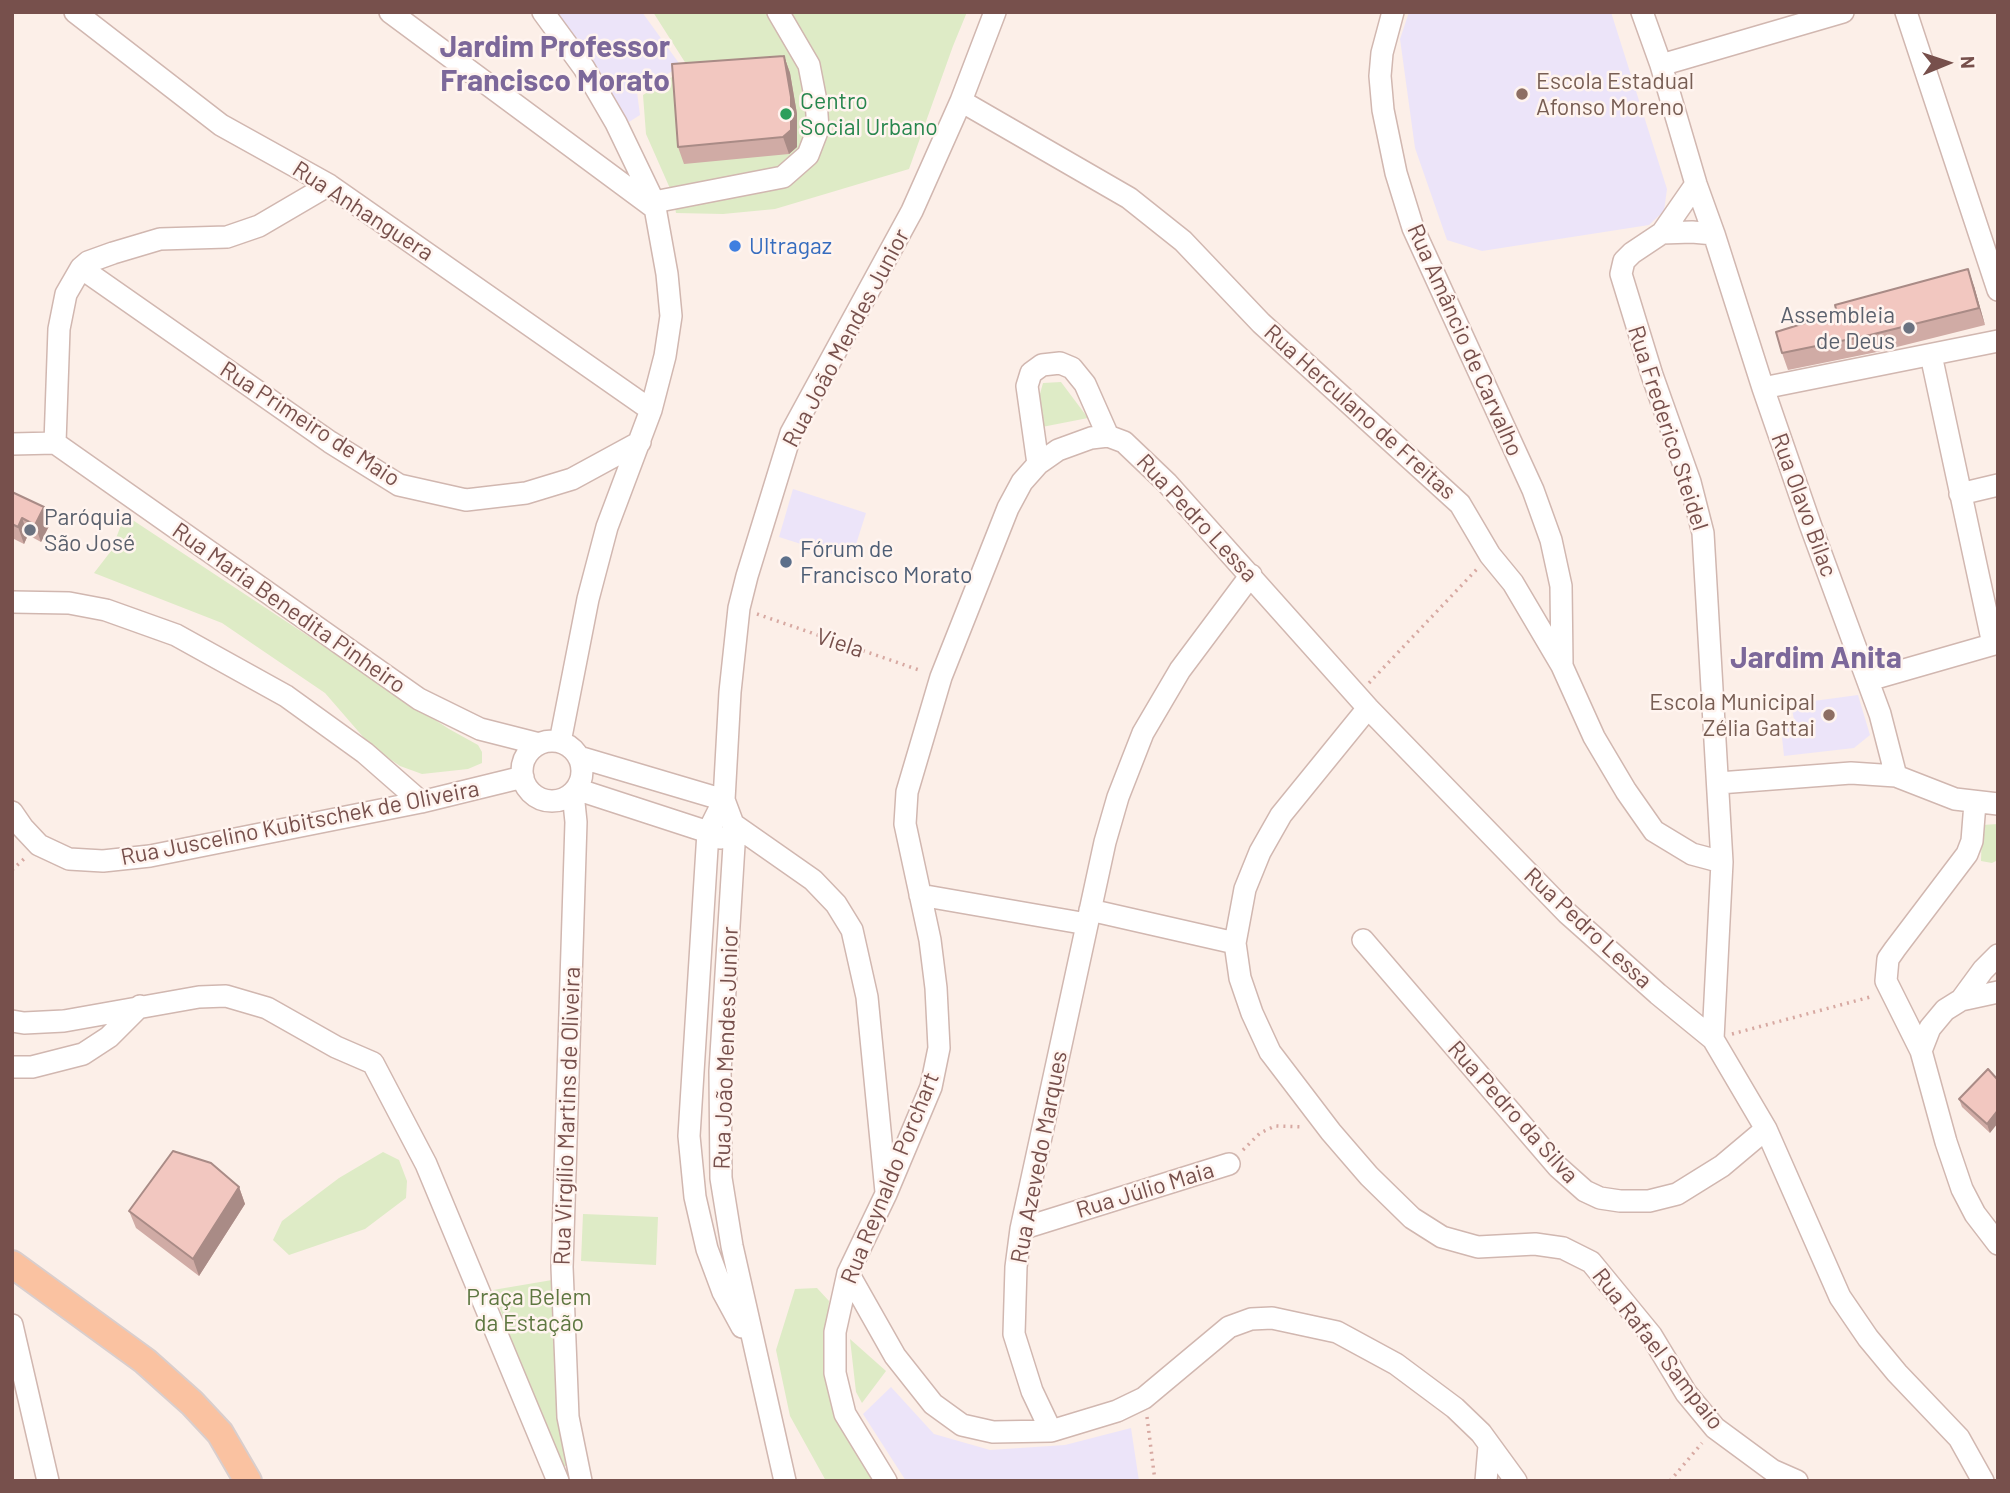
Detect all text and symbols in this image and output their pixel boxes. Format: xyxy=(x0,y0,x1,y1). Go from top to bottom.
north arrow xyxy=(1912,28,1982,98)
district label: Jardim Professor Francisco Morato xyxy=(440,29,670,100)
text: N xyxy=(1957,56,1980,69)
place label: Escola Estadual Afonso Moreno xyxy=(1536,67,1694,121)
marker: Escola Estadual Afonso Moreno xyxy=(1514,86,1530,102)
place label: Centro Social Urbano xyxy=(800,87,938,141)
marker: Centro Social Urbano xyxy=(778,106,794,122)
street label: Rua Anhanguera xyxy=(287,155,439,267)
street label: Rua Amâncio de Carvalho xyxy=(1401,220,1529,460)
street label: Rua João Mendes Junior xyxy=(777,224,915,452)
place label: Ultragaz xyxy=(749,232,832,260)
marker: Ultragaz xyxy=(727,238,743,254)
place label: Assembleia de Deus xyxy=(1780,301,1895,355)
street label: Rua Herculano de Freitas xyxy=(1258,319,1462,505)
marker: Assembleia de Deus xyxy=(1901,320,1917,336)
street label: Rua Frederico Steidel xyxy=(1622,322,1714,534)
street label: Rua Primeiro de Maio xyxy=(215,356,405,492)
street label: Rua Olavo Bilac xyxy=(1765,429,1843,581)
street label: Rua Pedro Lessa xyxy=(1131,448,1263,588)
place label: Paróquia São José xyxy=(44,503,135,557)
street label: Rua Maria Benedita Pinheiro xyxy=(167,517,411,699)
marker: Paróquia São José xyxy=(22,522,38,538)
place label: Fórum de Francisco Morato xyxy=(800,535,973,589)
marker: Fórum de Francisco Morato xyxy=(778,554,794,570)
street label: Viela xyxy=(813,622,867,664)
district label: Jardim Anita xyxy=(1730,640,1902,676)
place label: Escola Municipal Zélia Gattai xyxy=(1649,688,1815,742)
marker: Escola Municipal Zélia Gattai xyxy=(1821,707,1837,723)
street label: Rua Juscelino Kubitschek de Oliveira xyxy=(118,775,482,871)
street label: Rua Pedro Lessa xyxy=(1518,862,1658,994)
street label: Rua João Mendes Junior xyxy=(708,926,744,1170)
street label: Rua Virgílio Martins de Oliveira xyxy=(548,966,586,1266)
street label: Rua Pedro da Silva xyxy=(1442,1035,1584,1189)
street label: Rua Azevedo Marques xyxy=(1005,1048,1073,1266)
street label: Rua Reynaldo Porchart xyxy=(835,1068,945,1288)
street label: Rua Júlio Maia xyxy=(1073,1156,1217,1224)
street label: Rua Rafael Sampaio xyxy=(1586,1263,1730,1435)
park label: Praça Belem da Estação xyxy=(466,1283,592,1337)

